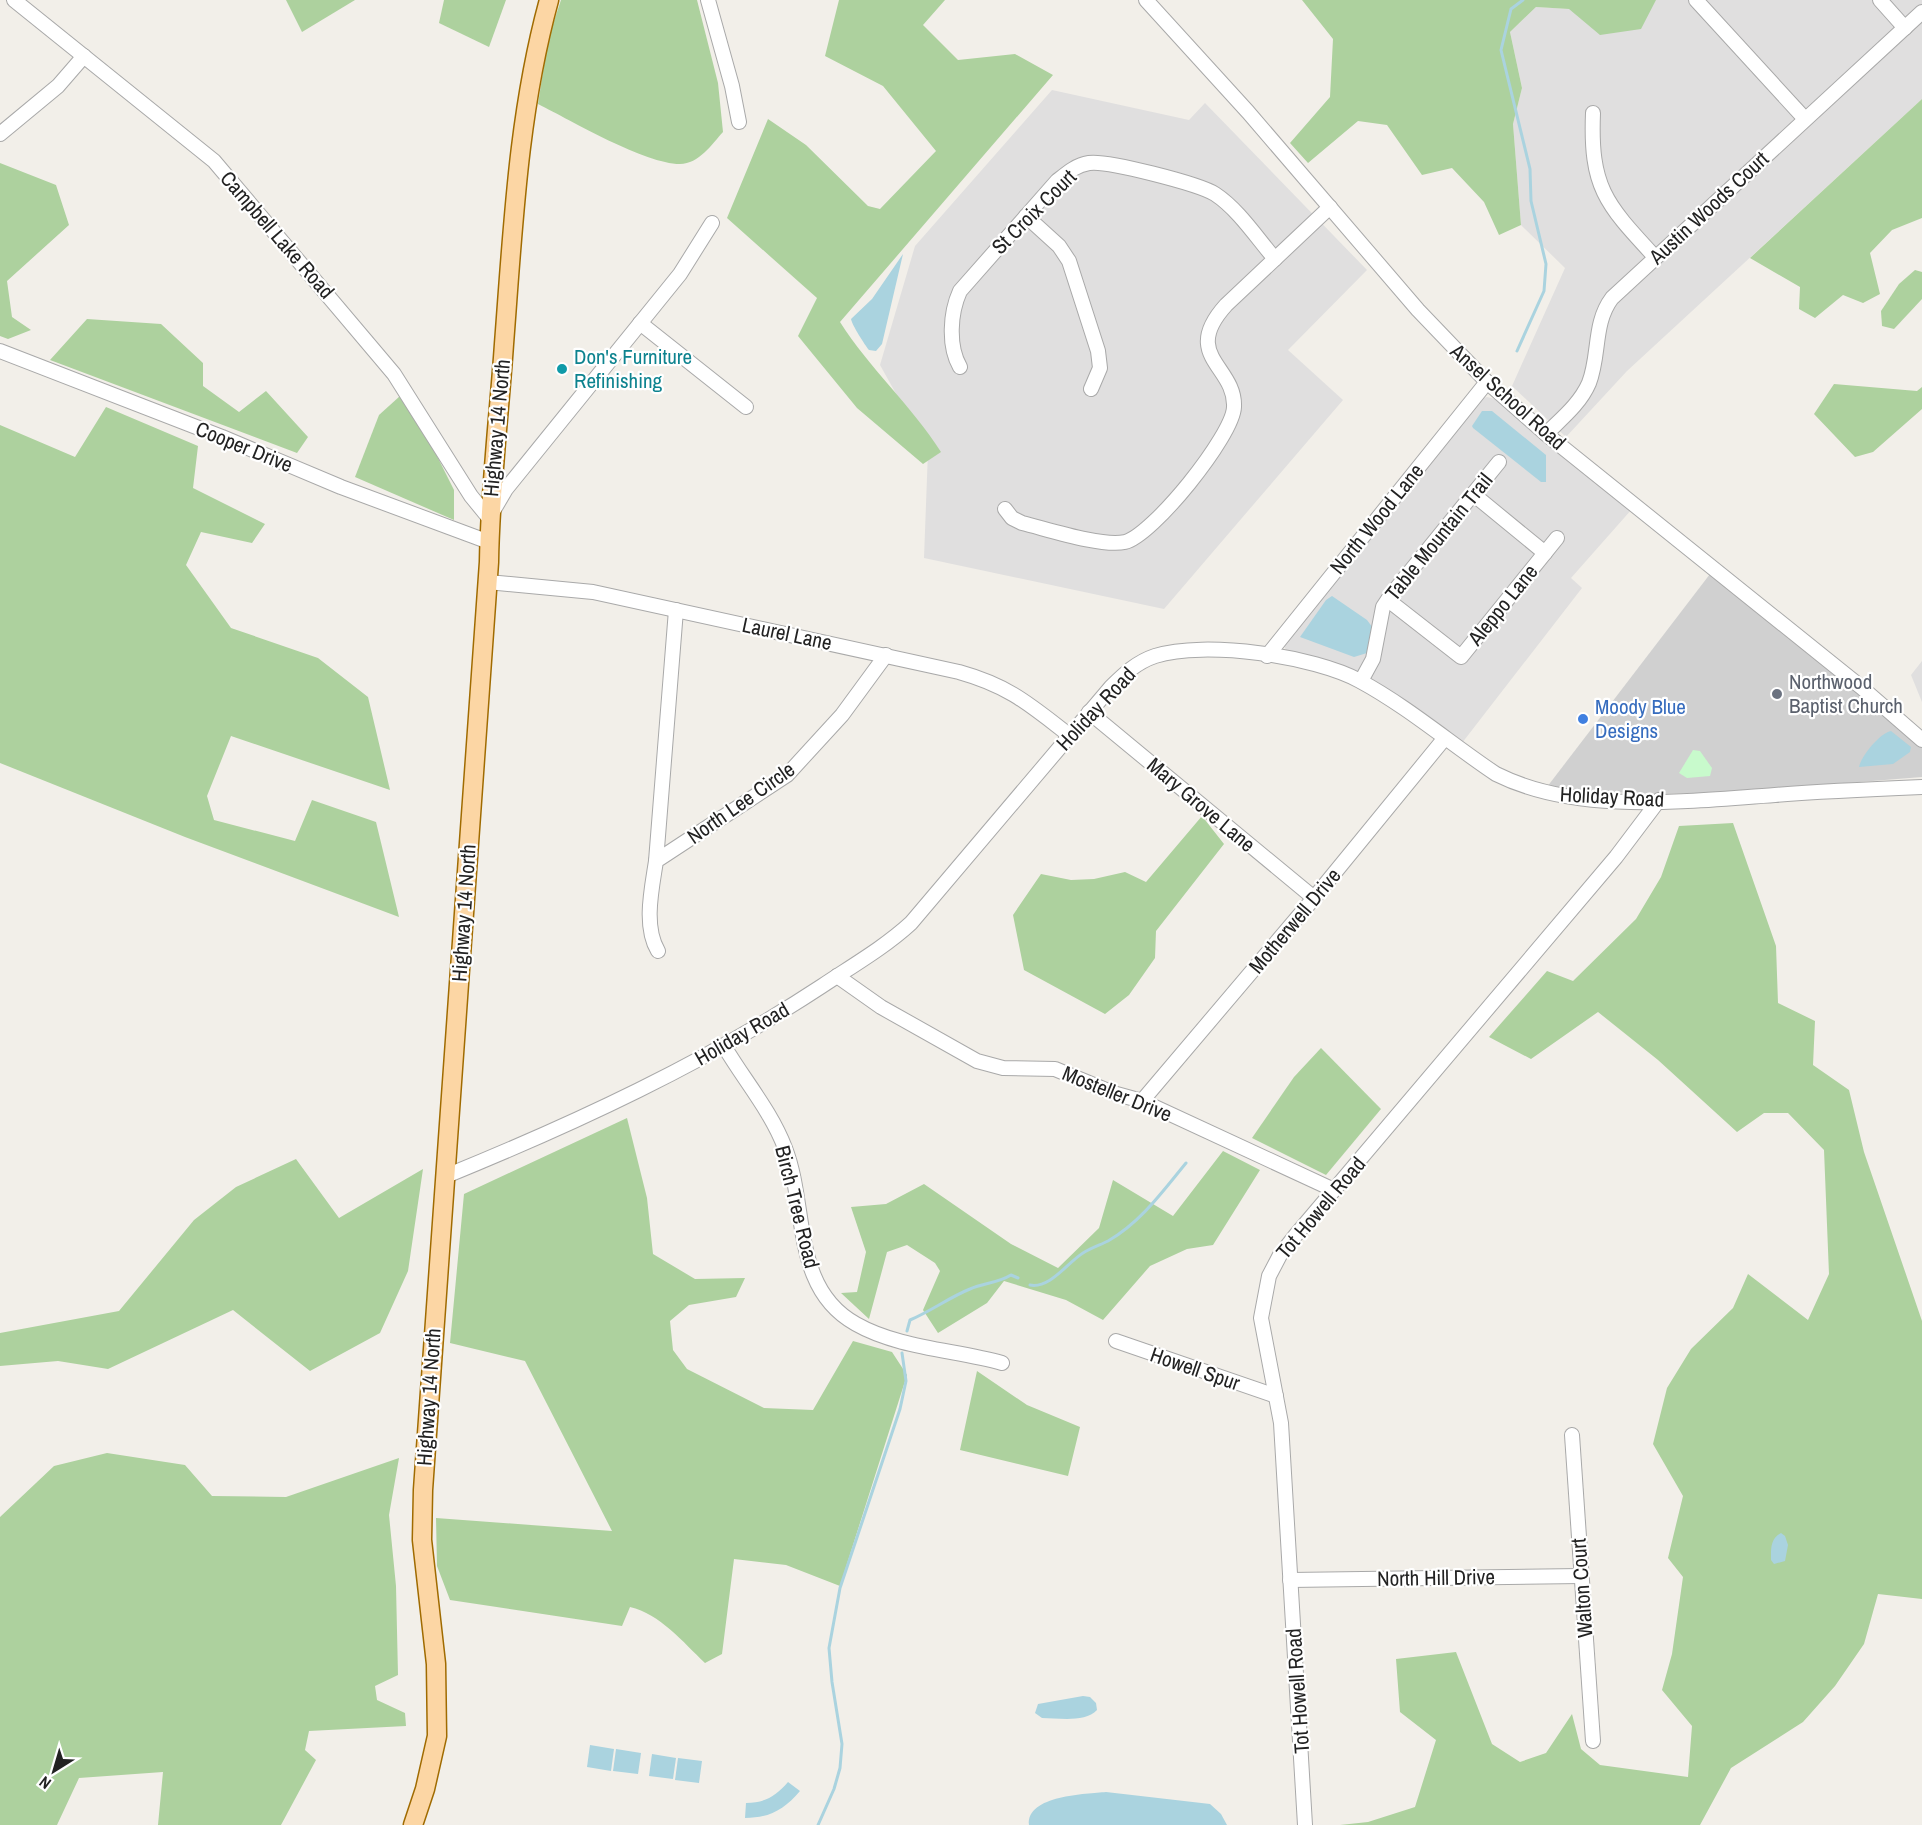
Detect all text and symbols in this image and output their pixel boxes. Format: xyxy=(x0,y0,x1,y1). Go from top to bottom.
street label: Austin Woods Court xyxy=(1642,144,1775,271)
street label: St Croix Court xyxy=(985,163,1083,260)
street label: Campbell Lake Road xyxy=(214,164,341,305)
street label: Ansel School Road xyxy=(1443,336,1572,456)
place label: Don's Furniture Refinishing xyxy=(574,342,692,395)
street label: Highway 14 North xyxy=(476,358,517,498)
marker: Don's Furniture Refinishing xyxy=(555,362,569,376)
street label: Cooper Drive xyxy=(191,414,297,479)
street label: North Wood Lane xyxy=(1323,457,1430,580)
street label: Table Mountain Trail xyxy=(1378,467,1499,607)
street label: Aleppo Lane xyxy=(1460,558,1544,652)
street label: Laurel Lane xyxy=(740,610,835,657)
street label: Holiday Road xyxy=(1049,661,1142,757)
place label: Northwood Baptist Church xyxy=(1789,667,1903,720)
marker: Northwood Baptist Church xyxy=(1770,687,1784,701)
place label: Moody Blue Designs xyxy=(1595,692,1686,745)
marker: Moody Blue Designs xyxy=(1576,712,1590,726)
street label: Mary Grove Lane xyxy=(1141,751,1262,858)
street label: North Lee Circle xyxy=(681,755,800,850)
street label: Holiday Road xyxy=(1559,779,1665,814)
street label: Highway 14 North xyxy=(444,843,483,983)
street label: Motherwell Drive xyxy=(1242,862,1347,979)
street label: Holiday Road xyxy=(689,995,794,1072)
street label: Mosteller Drive xyxy=(1058,1058,1176,1129)
street label: Birch Tree Road xyxy=(768,1143,827,1271)
street label: Tot Howell Road xyxy=(1269,1150,1372,1265)
street label: Highway 14 North xyxy=(409,1327,448,1467)
street label: Howell Spur xyxy=(1147,1340,1244,1397)
street label: Walton Court xyxy=(1564,1537,1599,1639)
street label: North Hill Drive xyxy=(1377,1562,1495,1593)
street label: Tot Howell Road xyxy=(1279,1627,1316,1755)
north arrow xyxy=(24,1741,84,1801)
text: N xyxy=(35,1771,55,1795)

